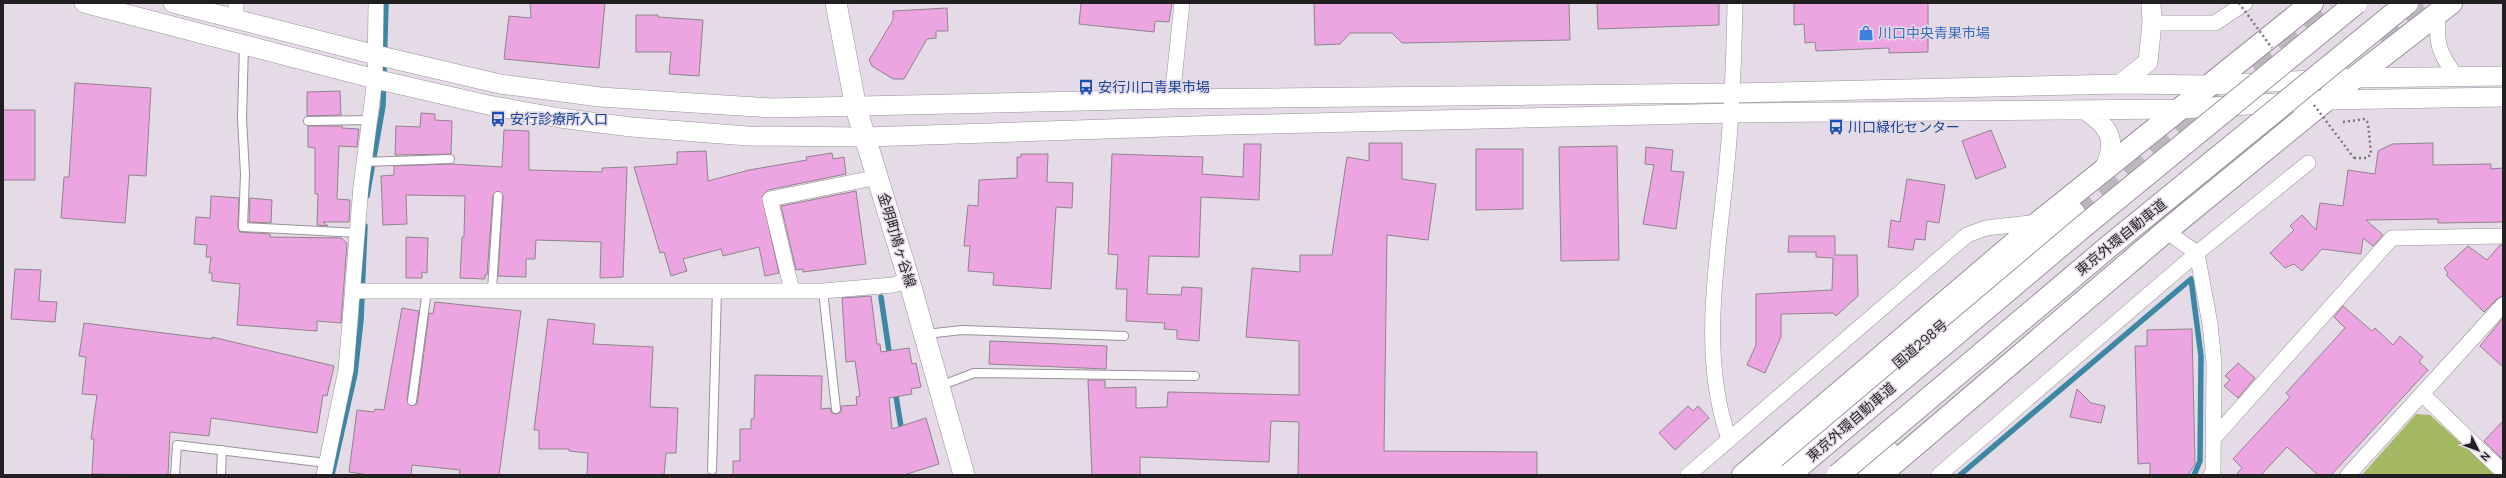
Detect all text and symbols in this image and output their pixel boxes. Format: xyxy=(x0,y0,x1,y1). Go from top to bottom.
place label: 川口中央青果市場 xyxy=(1878,23,1990,42)
shop icon: 川口中央青果市場 xyxy=(1857,24,1875,42)
place label: 安行川口青果市場 xyxy=(1098,77,1210,96)
bus stop icon: 安行川口青果市場 xyxy=(1077,78,1095,96)
place label: 安行診療所入口 xyxy=(510,109,608,128)
bus stop icon: 安行診療所入口 xyxy=(489,110,507,128)
place label: 川口緑化センター xyxy=(1848,117,1960,136)
bus stop icon: 川口緑化センター xyxy=(1827,118,1845,136)
street label: 金明町鳩ヶ谷線 xyxy=(874,190,921,289)
street label: 東京外環自動車道 xyxy=(2071,194,2170,279)
street label: 国道298号 xyxy=(1888,315,1951,372)
street label: 東京外環自動車道 xyxy=(1802,378,1899,466)
north arrow xyxy=(2458,430,2498,470)
text: N xyxy=(2478,449,2494,465)

